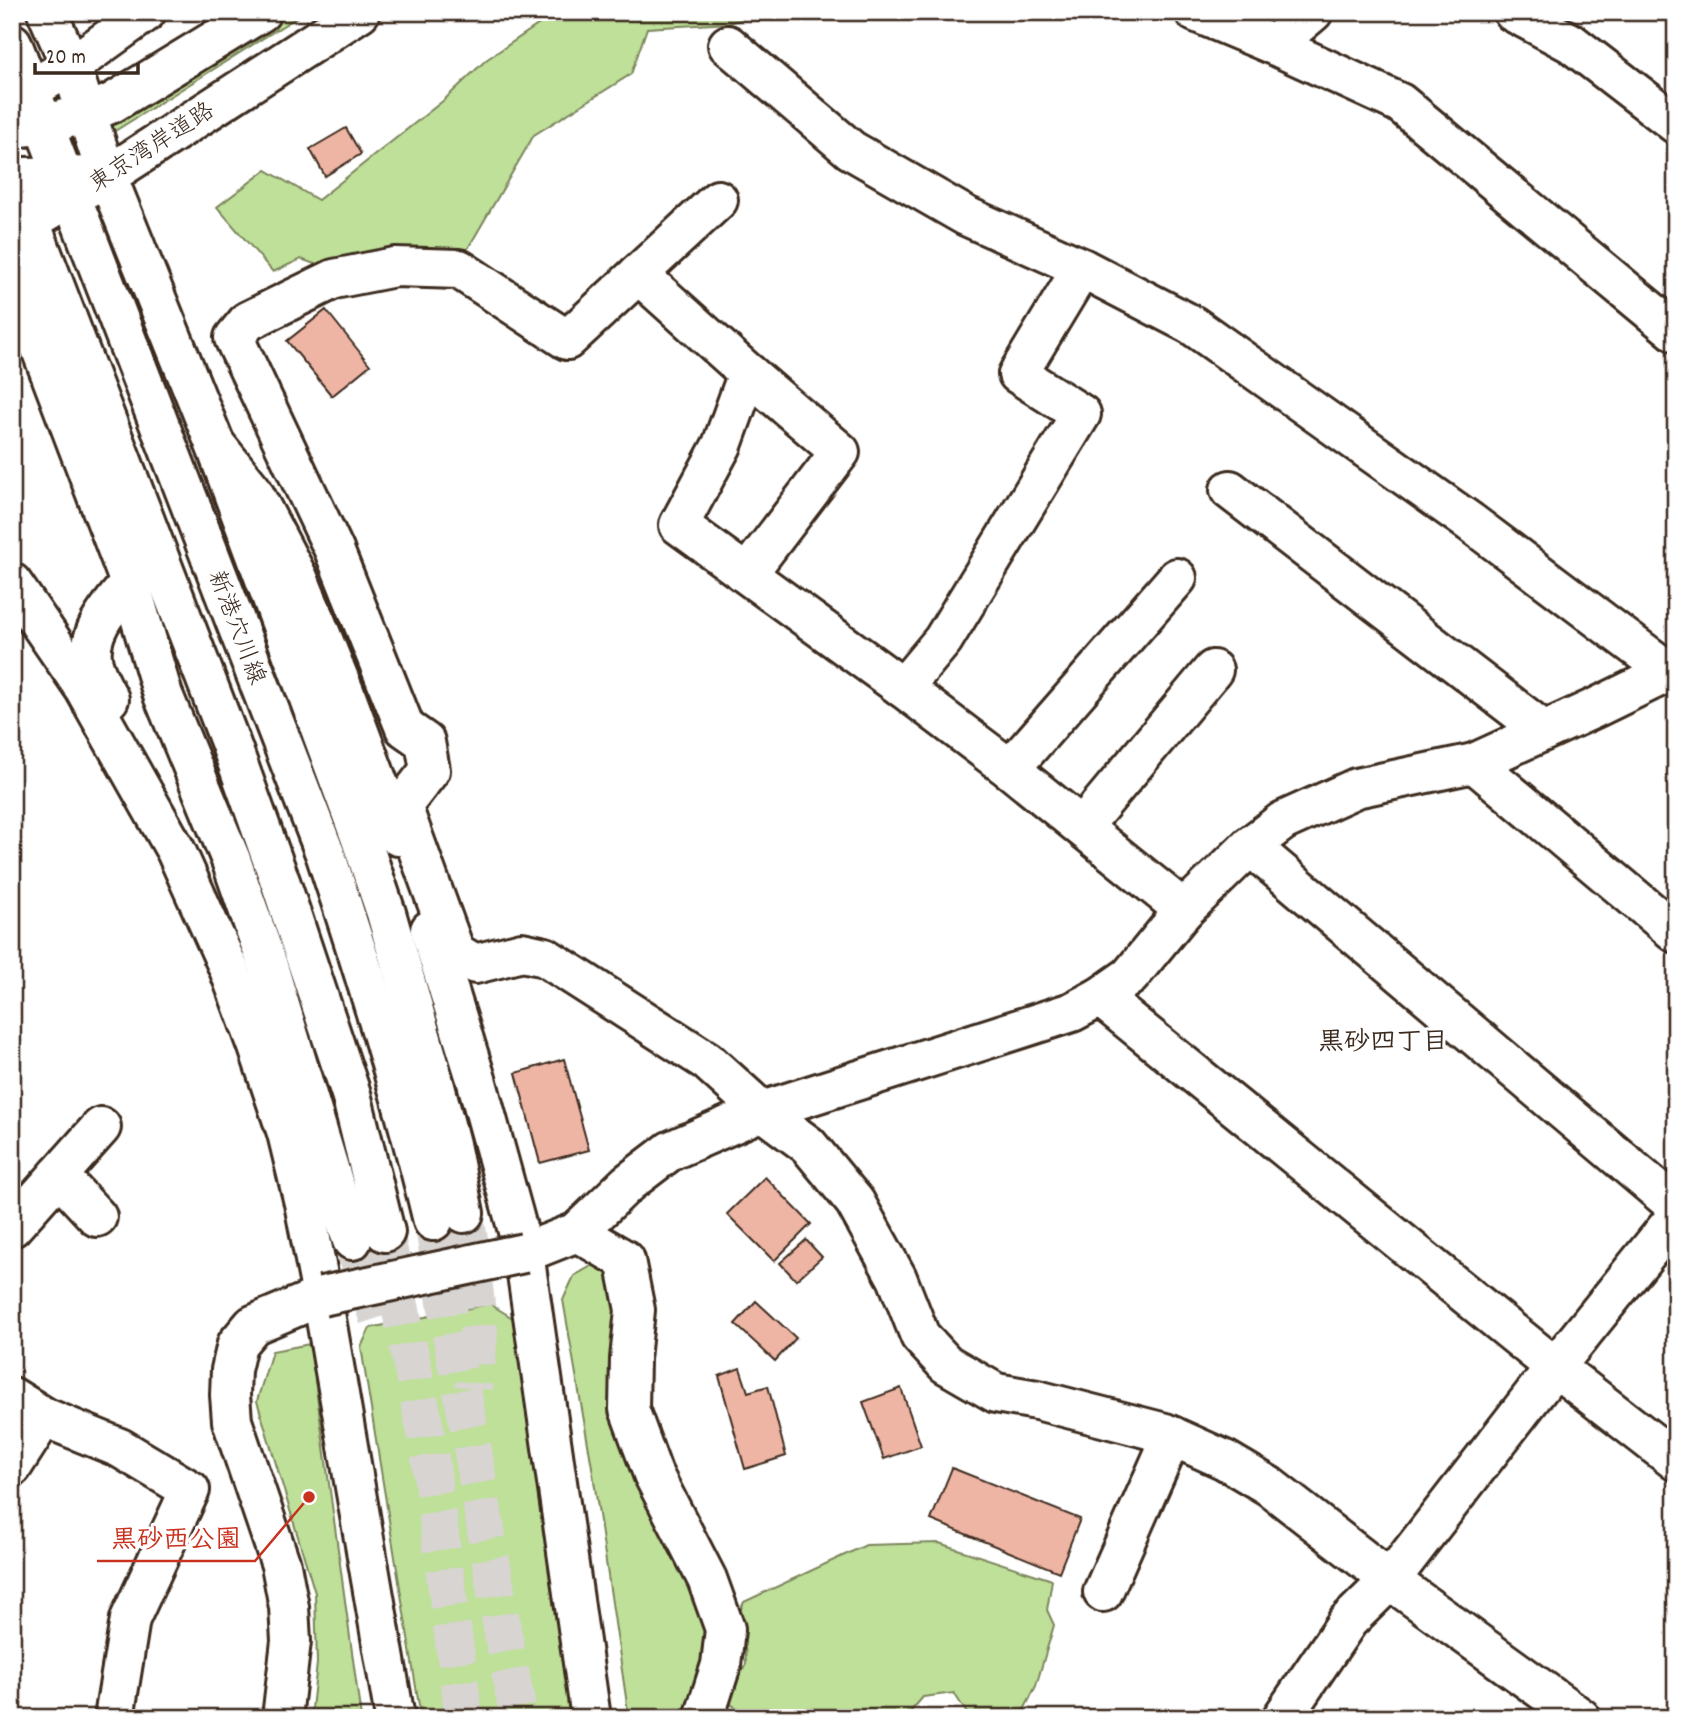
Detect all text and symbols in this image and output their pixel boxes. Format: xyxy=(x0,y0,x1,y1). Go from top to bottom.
scale bar xyxy=(35,32,138,76)
text: 20 m xyxy=(46,44,86,74)
street label: 東京湾岸道路 xyxy=(83,95,222,202)
street label: 新港穴川線 xyxy=(198,566,273,690)
district label: 黒砂四丁目 xyxy=(1318,1025,1448,1062)
callout: 黒砂西公園 xyxy=(97,1514,255,1561)
text: 黒砂西公園 xyxy=(111,1523,241,1560)

